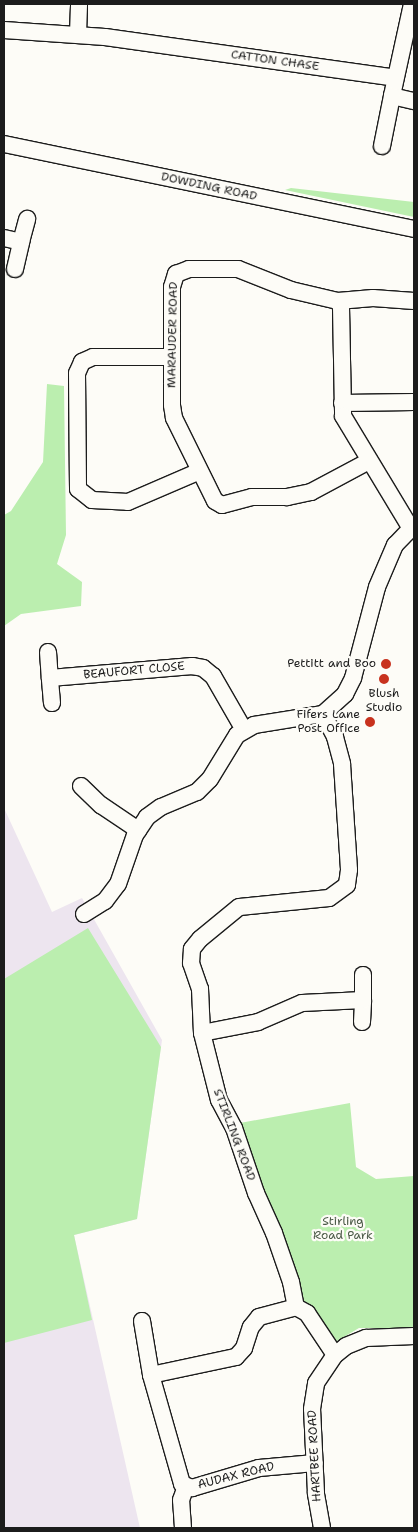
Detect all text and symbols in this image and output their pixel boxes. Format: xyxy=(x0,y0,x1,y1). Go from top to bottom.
street label: CATTON CHASE xyxy=(230,48,320,74)
street label: DOWDING ROAD xyxy=(160,170,258,204)
street label: MARAUDER ROAD xyxy=(165,282,181,388)
place label: Pettitt and Boo xyxy=(287,657,376,671)
marker: Pettitt and Boo xyxy=(380,658,392,670)
street label: BEAUFORT CLOSE xyxy=(83,659,185,683)
marker: Blush Studio xyxy=(378,673,390,685)
place label: Blush Studio xyxy=(366,687,402,715)
place label: Fifers Lane Post Office xyxy=(297,708,360,736)
marker: Fifers Lane Post Office xyxy=(364,716,376,728)
street label: STIRLING ROAD xyxy=(210,1087,258,1183)
park label: Stirling Road Park xyxy=(313,1215,373,1243)
street label: HARTBEE ROAD xyxy=(305,1410,325,1502)
street label: AUDAX ROAD xyxy=(196,1460,276,1492)

